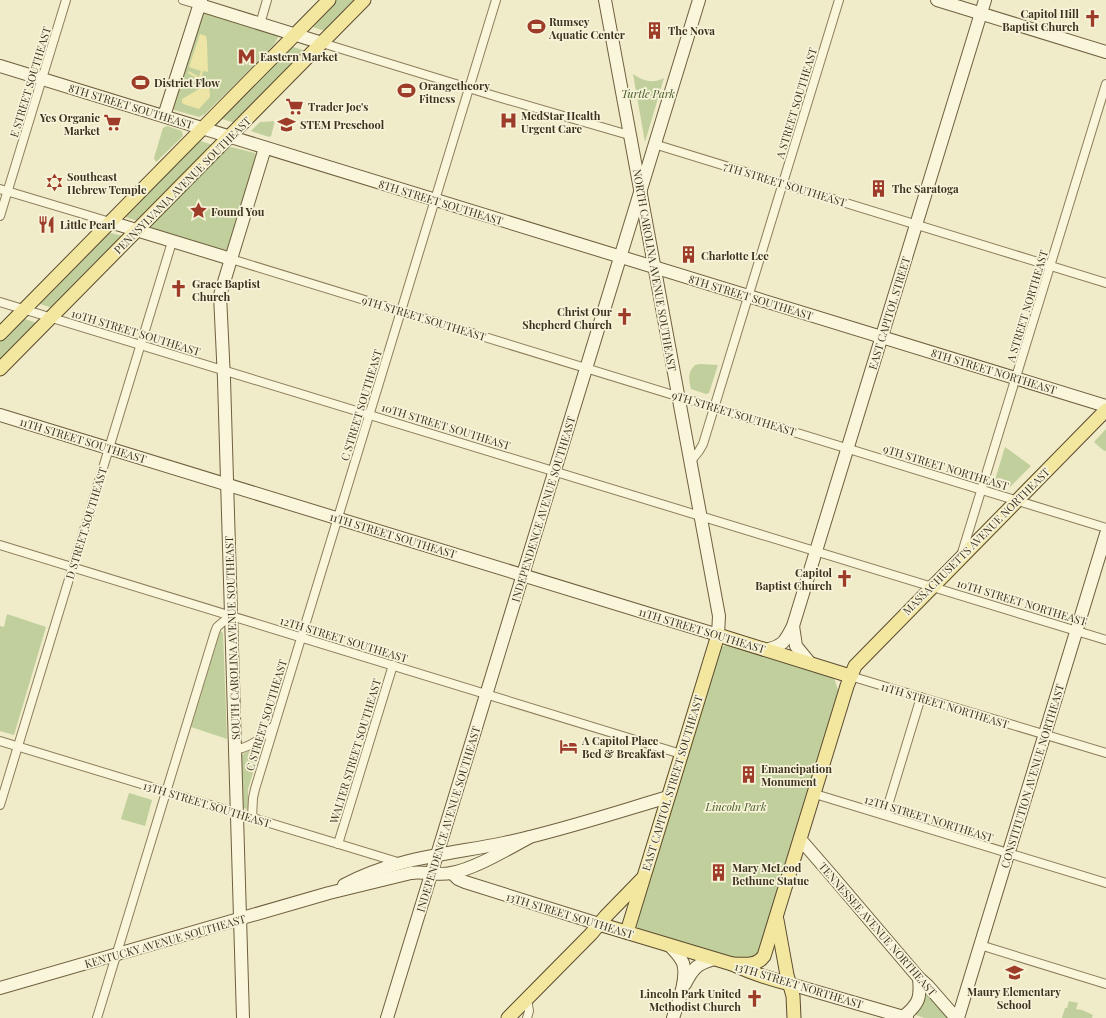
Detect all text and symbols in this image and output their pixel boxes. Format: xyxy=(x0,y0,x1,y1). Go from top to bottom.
place label: Capitol Hill Baptist Church xyxy=(1002,6,1080,34)
church icon: Capitol Hill Baptist Church xyxy=(1082,9,1102,29)
place label: Rumsey Aquatic Center xyxy=(548,14,626,42)
sports icon: Rumsey Aquatic Center xyxy=(526,17,546,37)
building icon: The Nova xyxy=(645,20,665,40)
place label: The Nova xyxy=(668,23,715,38)
street label: E STREET SOUTHEAST xyxy=(6,25,54,139)
street label: A STREET SOUTHEAST xyxy=(772,45,820,161)
metro station icon: Eastern Market xyxy=(237,46,257,66)
place label: Eastern Market xyxy=(260,49,338,64)
sports icon: District Flow xyxy=(131,72,151,92)
place label: District Flow xyxy=(154,75,220,90)
place label: Orangetheory Fitness xyxy=(419,78,490,106)
street label: 8TH STREET SOUTHEAST xyxy=(67,80,195,132)
sports icon: Orangetheory Fitness xyxy=(396,81,416,101)
park label: Turtle Park xyxy=(621,86,675,101)
supermarket icon: Trader Joe's xyxy=(285,96,305,116)
place label: Trader Joe's xyxy=(308,99,368,114)
place label: MedStar Health Urgent Care xyxy=(521,108,601,136)
place label: Yes Organic Market xyxy=(39,110,101,138)
hospital icon: MedStar Health Urgent Care xyxy=(498,111,518,131)
supermarket icon: Yes Organic Market xyxy=(103,113,123,133)
street label: PENNSYLVANIA AVENUE SOUTHEAST xyxy=(110,113,254,257)
school or university icon: STEM Preschool xyxy=(277,114,297,134)
place label: STEM Preschool xyxy=(300,117,385,132)
street label: 7TH STREET SOUTHEAST xyxy=(722,158,849,210)
street label: NORTH CAROLINA AVENUE SOUTHEAST xyxy=(630,168,680,372)
place label: Southeast Hebrew Temple xyxy=(67,169,147,197)
synagogue icon: Southeast Hebrew Temple xyxy=(44,172,64,192)
street label: 8TH STREET SOUTHEAST xyxy=(377,176,505,228)
building icon: The Saratoga xyxy=(869,178,889,198)
place label: The Saratoga xyxy=(892,181,959,196)
place icon: Found You xyxy=(188,201,208,221)
place label: Found You xyxy=(211,204,265,219)
restaurant icon: Little Pearl xyxy=(37,214,57,234)
place label: Little Pearl xyxy=(60,217,116,232)
building icon: Charlotte Lee xyxy=(678,245,698,265)
place label: Charlotte Lee xyxy=(701,248,769,263)
street label: A STREET NORTHEAST xyxy=(1002,248,1051,365)
street label: EAST CAPITOL STREET xyxy=(865,254,913,371)
street label: 8TH STREET SOUTHEAST xyxy=(687,271,815,323)
place label: Grace Baptist Church xyxy=(192,276,261,304)
church icon: Grace Baptist Church xyxy=(169,279,189,299)
street label: 9TH STREET SOUTHEAST xyxy=(360,292,488,344)
place label: Christ Our Shepherd Church xyxy=(522,304,613,332)
street label: 10TH STREET SOUTHEAST xyxy=(70,305,203,359)
church icon: Christ Our Shepherd Church xyxy=(615,307,635,327)
street label: 8TH STREET NORTHEAST xyxy=(929,345,1059,397)
street label: C STREET SOUTHEAST xyxy=(337,347,385,463)
street label: 9TH STREET SOUTHEAST xyxy=(670,387,798,439)
street label: 10TH STREET SOUTHEAST xyxy=(380,399,513,453)
street label: 11TH STREET SOUTHEAST xyxy=(18,414,148,466)
street label: INDEPENDENCE AVENUE SOUTHEAST xyxy=(508,414,579,604)
street label: 9TH STREET NORTHEAST xyxy=(881,441,1011,493)
street label: MASSACHUSETTS AVENUE NORTHEAST xyxy=(899,464,1053,618)
street label: D STREET SOUTHEAST xyxy=(62,465,110,581)
street label: 11TH STREET SOUTHEAST xyxy=(328,509,458,561)
street label: SOUTH CAROLINA AVENUE SOUTHEAST xyxy=(221,536,243,740)
place label: Capitol Baptist Church xyxy=(755,565,833,593)
church icon: Capitol Baptist Church xyxy=(835,568,855,588)
street label: 10TH STREET NORTHEAST xyxy=(955,575,1089,629)
street label: 11TH STREET SOUTHEAST xyxy=(637,604,767,656)
street label: 12TH STREET SOUTHEAST xyxy=(278,612,410,666)
street label: C STREET SOUTHEAST xyxy=(242,657,290,773)
street label: WALTER STREET SOUTHEAST xyxy=(326,677,384,826)
street label: 11TH STREET NORTHEAST xyxy=(879,678,1011,732)
street label: CONSTITUTION AVENUE NORTHEAST xyxy=(997,682,1067,870)
street label: EAST CAPITOL STREET SOUTHEAST xyxy=(638,693,706,873)
street label: INDEPENDENCE AVENUE SOUTHEAST xyxy=(413,724,484,914)
place label: A Capitol Place Bed & Breakfast xyxy=(581,733,665,761)
hotel icon: A Capitol Place Bed & Breakfast xyxy=(559,736,579,756)
place label: Emancipation Monument xyxy=(761,761,832,789)
building icon: Emancipation Monument xyxy=(738,764,758,784)
street label: 13TH STREET SOUTHEAST xyxy=(141,777,273,831)
street label: 12TH STREET NORTHEAST xyxy=(863,791,996,845)
park label: Lincoln Park xyxy=(705,799,767,814)
street label: TENNESSEE AVENUE NORTHEAST xyxy=(816,859,940,999)
place label: Mary McLeod Bethune Statue xyxy=(732,860,810,888)
building icon: Mary McLeod Bethune Statue xyxy=(709,863,729,883)
street label: 13TH STREET SOUTHEAST xyxy=(504,888,636,942)
street label: KENTUCKY AVENUE SOUTHEAST xyxy=(83,911,248,971)
street label: 13TH STREET NORTHEAST xyxy=(733,958,865,1012)
school or university icon: Maury Elementary School xyxy=(1004,963,1024,983)
place label: Maury Elementary School xyxy=(967,984,1061,1012)
place label: Lincoln Park United Methodist Church xyxy=(640,986,741,1014)
church icon: Lincoln Park United Methodist Church xyxy=(744,989,764,1009)

